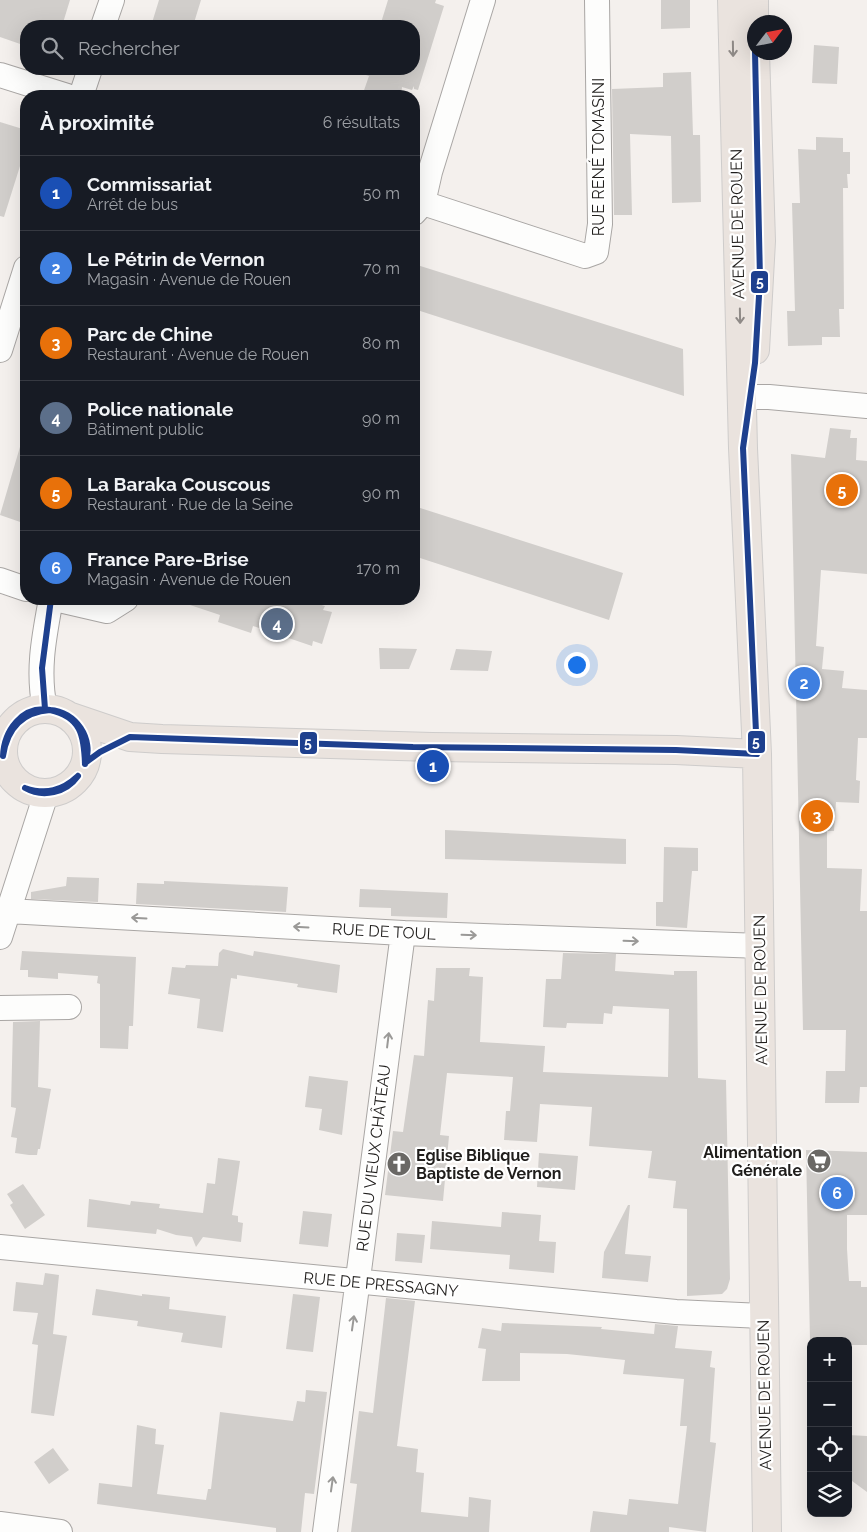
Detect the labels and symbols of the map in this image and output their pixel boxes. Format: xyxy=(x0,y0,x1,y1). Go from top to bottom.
north arrow xyxy=(747,15,792,60)
one-way arrow xyxy=(728,40,738,56)
street label: RUE RENÉ TOMASINI xyxy=(588,78,608,236)
street label: AVENUE DE ROUEN xyxy=(727,149,748,299)
line badge: 5 xyxy=(750,270,769,294)
text: 5 xyxy=(756,274,764,290)
one-way arrow xyxy=(735,308,745,324)
pin: 5 xyxy=(826,471,858,509)
pin: 4 xyxy=(261,605,293,643)
your location xyxy=(564,652,590,678)
pin: 2 xyxy=(788,664,820,702)
line badge: 5 xyxy=(747,730,766,754)
line badge: 5 xyxy=(299,731,318,755)
text: 5 xyxy=(752,734,760,750)
text: 5 xyxy=(304,735,312,751)
pin: 1 xyxy=(417,747,449,785)
pin: 3 xyxy=(801,797,833,835)
one-way arrow xyxy=(131,914,147,923)
street label: AVENUE DE ROUEN xyxy=(750,915,771,1065)
street label: RUE DE TOUL xyxy=(332,919,437,944)
one-way arrow xyxy=(294,923,310,932)
one-way arrow xyxy=(460,930,476,940)
one-way arrow xyxy=(622,936,639,946)
one-way arrow xyxy=(384,1032,394,1048)
street label: RUE DU VIEUX CHÂTEAU xyxy=(352,1063,394,1253)
place label: Alimentation Générale xyxy=(703,1143,802,1180)
place label: Eglise Biblique Baptiste de Vernon xyxy=(416,1146,561,1183)
supermarket icon: Alimentation Générale xyxy=(806,1148,832,1174)
church icon: Eglise Biblique Baptiste de Vernon xyxy=(386,1151,412,1177)
pin: 6 xyxy=(821,1174,853,1212)
street label: RUE DE PRESSAGNY xyxy=(303,1268,460,1301)
one-way arrow xyxy=(349,1315,359,1331)
street label: AVENUE DE ROUEN xyxy=(754,1320,775,1470)
one-way arrow xyxy=(327,1476,337,1492)

